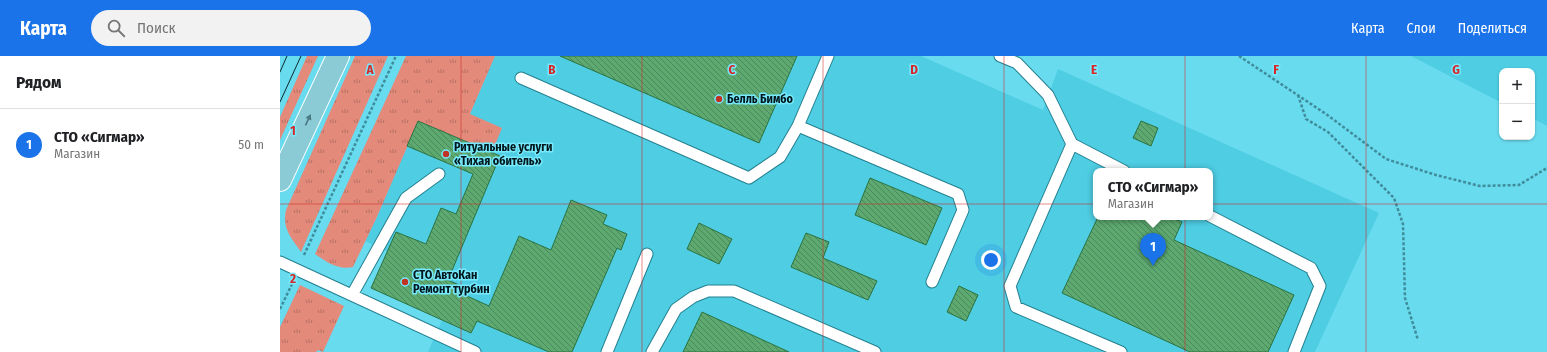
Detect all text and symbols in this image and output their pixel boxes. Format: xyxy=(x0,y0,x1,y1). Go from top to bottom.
search box xyxy=(91,10,371,46)
text: Карта xyxy=(20,17,67,40)
icon: search xyxy=(105,17,127,39)
text: Поиск xyxy=(137,19,175,37)
text: Карта xyxy=(1351,20,1385,37)
text: Слои xyxy=(1407,20,1436,37)
text: Поделиться xyxy=(1458,20,1527,37)
text: A xyxy=(365,62,374,77)
text: B xyxy=(548,62,556,77)
text: C xyxy=(729,62,736,77)
text: D xyxy=(910,62,918,77)
text: E xyxy=(1091,62,1097,77)
text: F xyxy=(1273,62,1279,77)
text: G xyxy=(1452,62,1460,77)
map controls xyxy=(1499,68,1535,140)
button: + xyxy=(1499,68,1535,104)
text: Рядом xyxy=(16,72,61,93)
place label: Белль Бимбо xyxy=(727,92,794,106)
marker: Белль Бимбо xyxy=(714,94,724,104)
button: − xyxy=(1499,104,1535,140)
one-way arrow xyxy=(305,114,311,125)
text: 1 xyxy=(290,123,296,138)
text: СТО «Сигмар» xyxy=(54,128,145,146)
text: 1 xyxy=(26,137,32,152)
text: 50 m xyxy=(238,137,264,152)
place label: Ритуальные услуги «Тихая обитель» xyxy=(454,140,552,168)
text: Магазин xyxy=(54,146,100,161)
marker: Ритуальные услуги «Тихая обитель» xyxy=(441,149,451,159)
popup xyxy=(1093,168,1213,220)
text: СТО «Сигмар» xyxy=(1108,178,1198,196)
text: Магазин xyxy=(1108,196,1154,211)
pin: 1 xyxy=(1140,233,1166,266)
your location xyxy=(981,250,1001,270)
place label: СТО АвтоКан Ремонт турбин xyxy=(413,268,490,296)
text: 2 xyxy=(289,271,296,286)
marker: СТО АвтоКан Ремонт турбин xyxy=(400,277,410,287)

